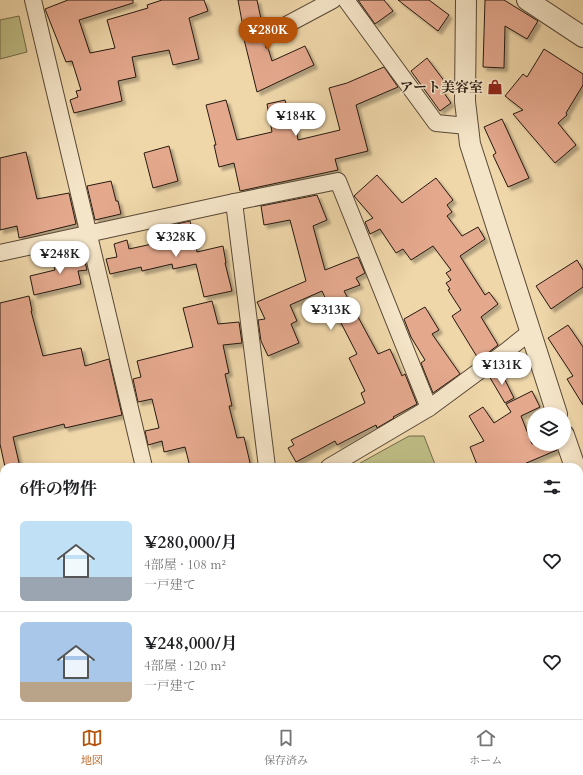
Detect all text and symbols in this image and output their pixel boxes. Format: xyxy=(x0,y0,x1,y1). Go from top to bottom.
pin: ¥280K xyxy=(240,17,296,51)
text: ¥280K xyxy=(248,21,288,39)
place label: アート美容室 xyxy=(399,78,483,97)
shop icon: アート美容室 xyxy=(486,78,504,96)
pin: ¥184K xyxy=(268,103,324,137)
text: ¥184K xyxy=(276,107,316,125)
pin: ¥328K xyxy=(148,224,204,258)
text: ¥328K xyxy=(156,228,196,246)
pin: ¥248K xyxy=(32,241,88,275)
text: ¥248K xyxy=(40,245,80,263)
pin: ¥313K xyxy=(303,297,359,331)
text: ¥313K xyxy=(311,301,351,319)
pin: ¥131K xyxy=(474,352,530,386)
text: ¥131K xyxy=(482,356,522,374)
map controls xyxy=(527,407,571,451)
button: layers xyxy=(527,407,571,451)
icon: filters xyxy=(541,476,563,498)
text: 6件の物件 xyxy=(20,477,97,500)
text: ¥280,000/月 xyxy=(144,531,238,554)
icon: home xyxy=(52,537,100,585)
icon: heart xyxy=(541,550,563,572)
text: 4部屋 · 108 m² xyxy=(144,556,226,574)
text: 一戸建て xyxy=(144,576,196,594)
text: ¥248,000/月 xyxy=(144,632,238,655)
icon: home xyxy=(52,638,100,686)
icon: heart xyxy=(541,651,563,673)
text: 4部屋 · 120 m² xyxy=(144,657,226,675)
text: 一戸建て xyxy=(144,677,196,695)
tab: 地図 xyxy=(81,727,103,768)
tab: 保存済み xyxy=(264,727,308,768)
tab: ホーム xyxy=(469,727,502,768)

